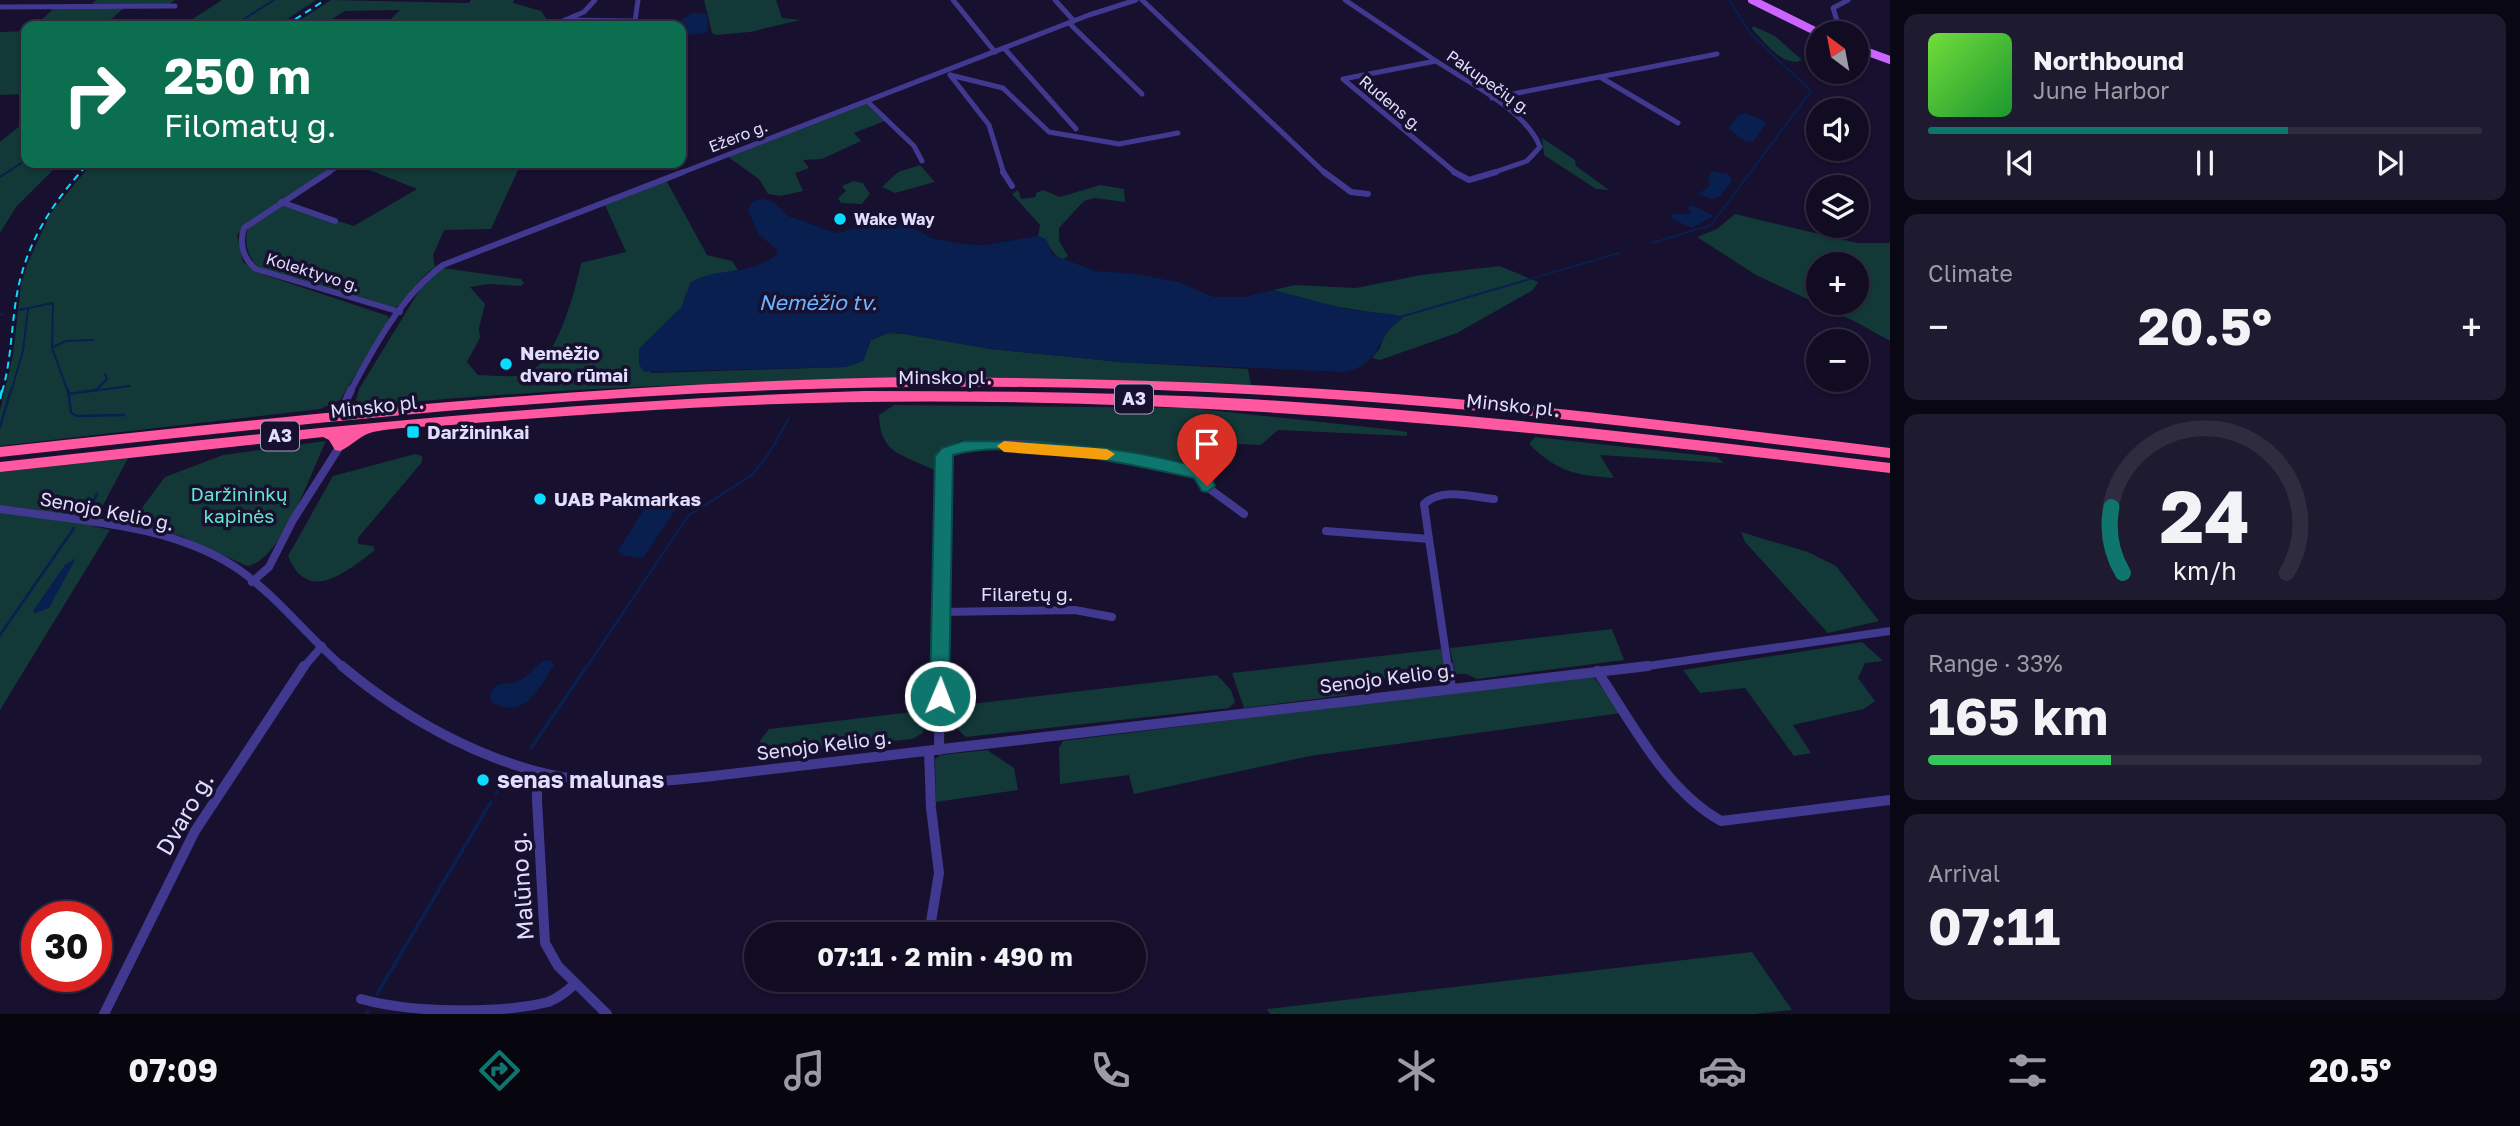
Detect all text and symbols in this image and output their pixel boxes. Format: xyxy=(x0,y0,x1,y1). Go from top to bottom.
north arrow xyxy=(1806,21,1869,84)
map controls xyxy=(1806,21,1869,392)
text: Northbound xyxy=(2033,45,2184,76)
text: 250 m xyxy=(164,46,311,105)
street label: Pakupečių g. xyxy=(1443,46,1535,118)
icon: right xyxy=(49,49,140,140)
street label: Rudens g. xyxy=(1355,71,1427,135)
text: June Harbor xyxy=(2033,76,2169,104)
button: sound xyxy=(1806,98,1869,161)
text: Filomatų g. xyxy=(164,106,336,144)
street label: Ežero g. xyxy=(706,116,770,156)
icon: previous xyxy=(2001,144,2039,182)
icon: pause xyxy=(2186,144,2224,182)
icon: next xyxy=(2371,144,2409,182)
button: layers xyxy=(1806,175,1869,238)
place label: Wake Way xyxy=(854,209,935,229)
marker: Wake Way xyxy=(832,211,848,227)
street label: Kolektyvo g. xyxy=(264,248,362,296)
button: + xyxy=(1806,252,1869,315)
text: Climate xyxy=(1928,259,2013,287)
water label: Nemėžio tv. xyxy=(759,289,877,315)
text: 20.5° xyxy=(2138,294,2272,356)
text: − xyxy=(1928,304,1949,349)
text: + xyxy=(2461,304,2482,349)
button: − xyxy=(1806,329,1869,392)
place label: Nemėžio dvaro rūmai xyxy=(520,341,628,386)
marker: Nemėžio dvaro rūmai xyxy=(498,356,514,372)
street label: Minsko pl. xyxy=(898,365,992,388)
road number: A3 xyxy=(1115,384,1153,414)
street label: Minsko pl. xyxy=(1465,388,1561,421)
street label: Minsko pl. xyxy=(329,389,425,422)
pin xyxy=(1177,414,1237,486)
place label: Daržininkai xyxy=(427,420,529,443)
road number: A3 xyxy=(261,422,299,450)
marker: Daržininkai xyxy=(405,424,421,440)
icon: arrive xyxy=(1188,425,1226,463)
text: 24 xyxy=(2160,472,2250,559)
park label: Daržininkų kapinės xyxy=(190,482,288,527)
street label: Senojo Kelio g. xyxy=(38,486,176,535)
place label: UAB Pakmarkas xyxy=(554,487,701,510)
marker: UAB Pakmarkas xyxy=(532,491,548,507)
text: km/h xyxy=(2173,555,2237,586)
street label: Filaretų g. xyxy=(981,582,1073,605)
text: Range · 33% xyxy=(1928,649,2063,677)
street label: Senojo Kelio g. xyxy=(1318,658,1456,697)
position arrow xyxy=(903,659,977,733)
text: 165 km xyxy=(1928,684,2108,746)
street label: Senojo Kelio g. xyxy=(755,725,893,764)
place label: senas malunas xyxy=(497,765,664,793)
street label: Dvaro g. xyxy=(149,767,219,860)
marker: senas malunas xyxy=(475,772,491,788)
street label: Malūno g. xyxy=(503,831,539,941)
text: Arrival xyxy=(1928,859,2000,887)
text: 07:11 xyxy=(1928,894,2060,956)
speed limit sign: 30 xyxy=(21,901,112,992)
text: 07:11 · 2 min · 490 m xyxy=(817,941,1073,972)
icon: directions xyxy=(475,1046,524,1095)
icon: music xyxy=(780,1046,829,1095)
icon: phone xyxy=(1086,1046,1135,1095)
icon: climate xyxy=(1392,1046,1441,1095)
icon: car xyxy=(1698,1046,1747,1095)
icon: filters xyxy=(2003,1046,2052,1095)
text: 07:09 xyxy=(128,1051,218,1089)
text: 20.5° xyxy=(2309,1051,2392,1089)

